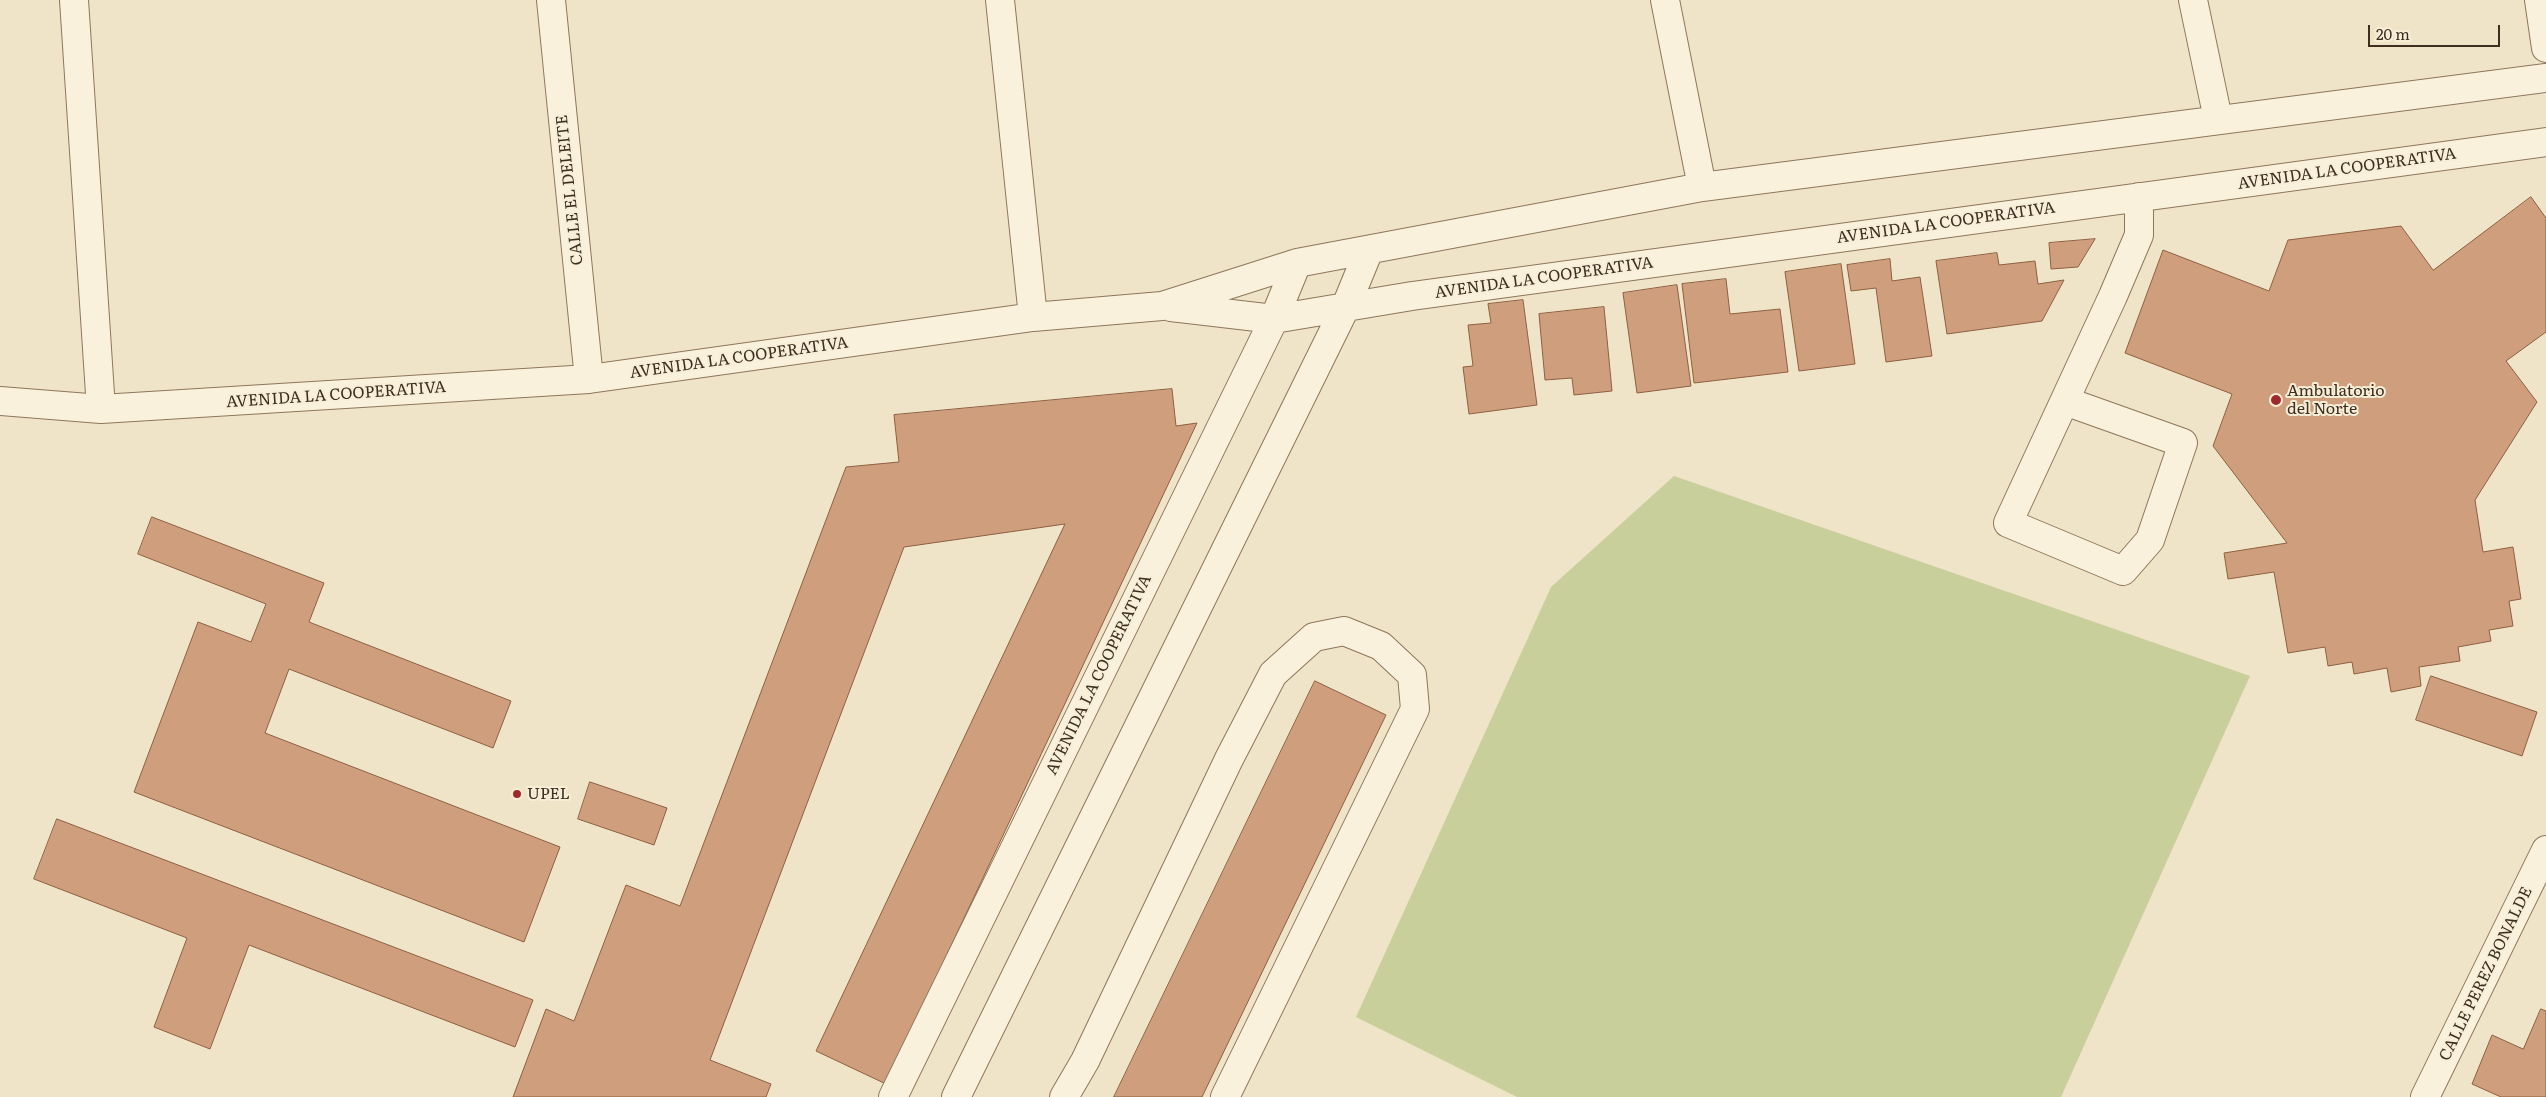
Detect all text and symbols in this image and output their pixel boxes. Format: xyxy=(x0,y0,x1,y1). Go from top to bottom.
scale bar xyxy=(2371,15,2504,47)
text: 20 m xyxy=(2376,22,2410,45)
street label: CALLE EL DELEITE xyxy=(553,114,587,266)
street label: AVENIDA LA COOPERATIVA xyxy=(2237,144,2457,194)
street label: AVENIDA LA COOPERATIVA xyxy=(1836,198,2056,248)
street label: AVENIDA LA COOPERATIVA xyxy=(1434,253,1654,303)
street label: AVENIDA LA COOPERATIVA xyxy=(629,333,849,383)
street label: AVENIDA LA COOPERATIVA xyxy=(225,378,447,412)
place label: Ambulatorio del Norte xyxy=(2287,381,2385,419)
marker: Ambulatorio del Norte xyxy=(2269,393,2283,407)
street label: AVENIDA LA COOPERATIVA xyxy=(1042,572,1156,778)
place label: UPEL xyxy=(527,784,570,804)
marker: UPEL xyxy=(511,788,523,800)
street label: CALLE PEREZ BONALDE xyxy=(2435,884,2537,1064)

